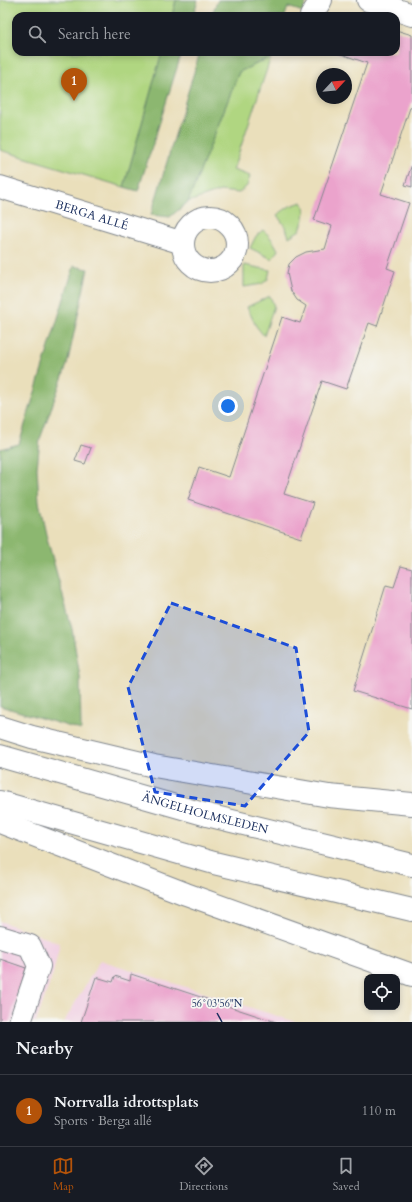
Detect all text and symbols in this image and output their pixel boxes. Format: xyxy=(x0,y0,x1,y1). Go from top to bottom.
search box xyxy=(12,12,400,56)
icon: search xyxy=(26,23,48,45)
text: Search here xyxy=(58,24,131,44)
pin: 1 xyxy=(61,68,87,101)
north arrow xyxy=(316,68,352,104)
street label: BERGA ALLÉ xyxy=(53,196,131,234)
your location xyxy=(218,396,238,416)
street label: ÄNGELHOLMSLEDEN xyxy=(140,788,271,838)
map controls xyxy=(364,974,400,1010)
button: locate xyxy=(364,974,400,1010)
text: 56°03'56"N xyxy=(192,997,243,1011)
text: Nearby xyxy=(16,1037,73,1060)
text: Norrvalla idrottsplats xyxy=(54,1092,199,1112)
text: 1 xyxy=(26,1102,32,1120)
text: 110 m xyxy=(362,1102,396,1120)
text: Sports · Berga allé xyxy=(54,1112,152,1130)
tab: Map xyxy=(52,1155,74,1194)
tab: Directions xyxy=(179,1155,228,1194)
tab: Saved xyxy=(333,1155,360,1194)

